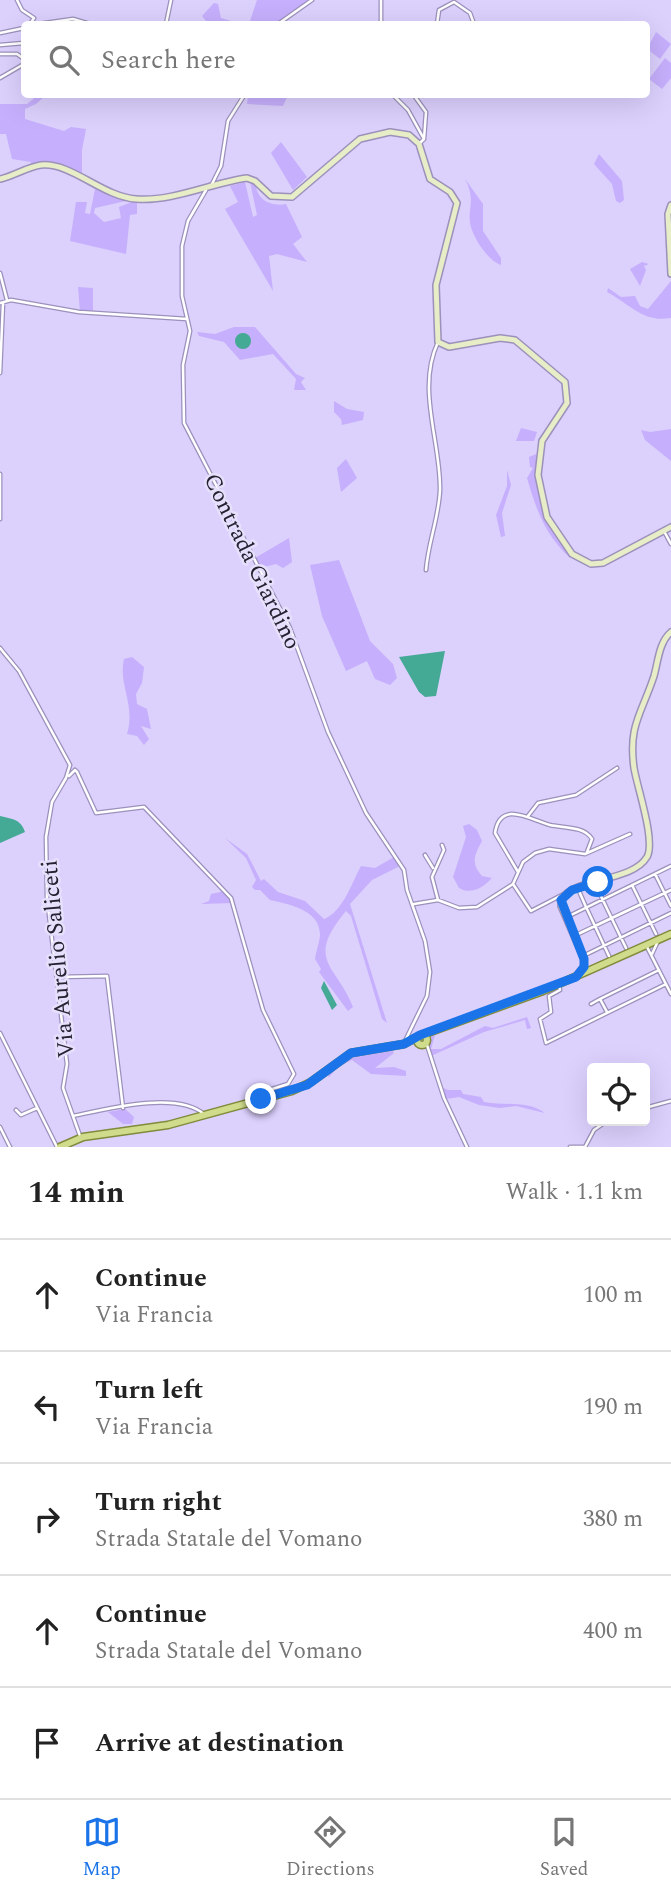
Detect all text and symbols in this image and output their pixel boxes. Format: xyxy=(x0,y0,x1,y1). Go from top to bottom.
search box xyxy=(21,21,650,98)
text: Search here xyxy=(101,40,236,80)
icon: search xyxy=(45,41,83,79)
street label: Contrada Giardino xyxy=(194,467,310,656)
street label: Via Aurelio Saliceti xyxy=(32,858,85,1059)
route start xyxy=(582,866,613,897)
map controls xyxy=(587,1063,650,1126)
button: locate xyxy=(587,1063,650,1126)
route end xyxy=(245,1083,276,1114)
text: 14 min xyxy=(28,1170,125,1216)
text: Walk · 1.1 km xyxy=(506,1175,643,1210)
text: Continue xyxy=(95,1258,207,1298)
icon: ahead xyxy=(28,1276,66,1314)
text: 100 m xyxy=(583,1278,643,1313)
text: Via Francia xyxy=(95,1298,213,1333)
text: Turn left xyxy=(95,1370,203,1410)
icon: left xyxy=(28,1388,66,1426)
text: 190 m xyxy=(583,1390,643,1425)
text: Via Francia xyxy=(95,1410,213,1445)
text: Turn right xyxy=(95,1482,222,1522)
icon: right xyxy=(28,1500,66,1538)
text: 380 m xyxy=(583,1502,643,1537)
text: Strada Statale del Vomano xyxy=(95,1522,363,1557)
text: Continue xyxy=(95,1594,207,1634)
icon: ahead xyxy=(28,1612,66,1650)
text: 400 m xyxy=(583,1614,643,1649)
text: Strada Statale del Vomano xyxy=(95,1634,363,1669)
text: Arrive at destination xyxy=(95,1723,344,1763)
icon: arrive xyxy=(28,1724,66,1762)
tab: Map xyxy=(83,1813,121,1884)
tab: Directions xyxy=(286,1813,375,1884)
tab: Saved xyxy=(540,1813,588,1884)

